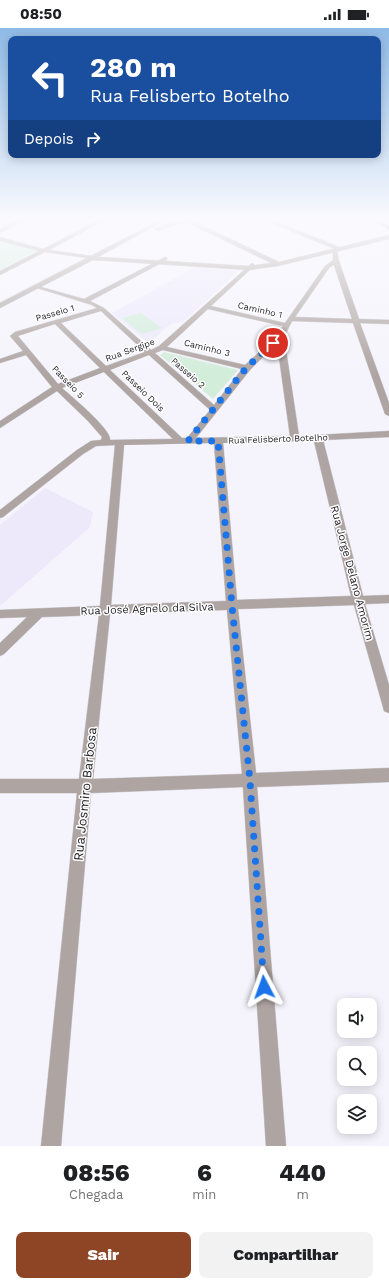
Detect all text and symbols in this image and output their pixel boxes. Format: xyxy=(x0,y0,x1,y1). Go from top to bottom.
text: 08:50 xyxy=(20,5,62,23)
text: 280 m xyxy=(90,51,177,84)
icon: left xyxy=(24,52,76,104)
text: Rua Felisberto Botelho xyxy=(90,85,290,106)
icon: right xyxy=(82,128,104,150)
text: Depois xyxy=(24,130,74,148)
street label: Caminho 1 xyxy=(237,300,283,320)
street label: Passeio 1 xyxy=(35,303,75,323)
pin xyxy=(256,326,290,360)
icon: arrive xyxy=(262,332,284,354)
street label: Rua Sergipe xyxy=(104,336,156,364)
street label: Caminho 3 xyxy=(183,337,231,359)
street label: Passeio 2 xyxy=(169,356,207,390)
street label: Passeio 5 xyxy=(50,364,86,400)
street label: Passeio Dois xyxy=(120,368,166,414)
street label: Rua Felisberto Botelho xyxy=(228,432,328,446)
street label: Rua Jorge Delano Amorim xyxy=(328,504,376,642)
street label: Rua José Agnelo da Silva xyxy=(80,600,214,618)
street label: Rua Josmiro Barbosa xyxy=(71,726,100,861)
position arrow xyxy=(243,966,285,1008)
map controls xyxy=(337,998,377,1134)
button: sound xyxy=(337,998,377,1038)
button: search xyxy=(337,1046,377,1086)
button: layers xyxy=(337,1094,377,1134)
text: 08:56 xyxy=(63,1159,130,1187)
text: 6 xyxy=(197,1159,212,1187)
text: 440 xyxy=(279,1159,326,1187)
text: Chegada xyxy=(69,1187,123,1202)
text: min xyxy=(192,1187,216,1202)
text: m xyxy=(296,1187,309,1202)
button: Sair xyxy=(16,1232,191,1278)
button: Compartilhar xyxy=(199,1232,373,1278)

